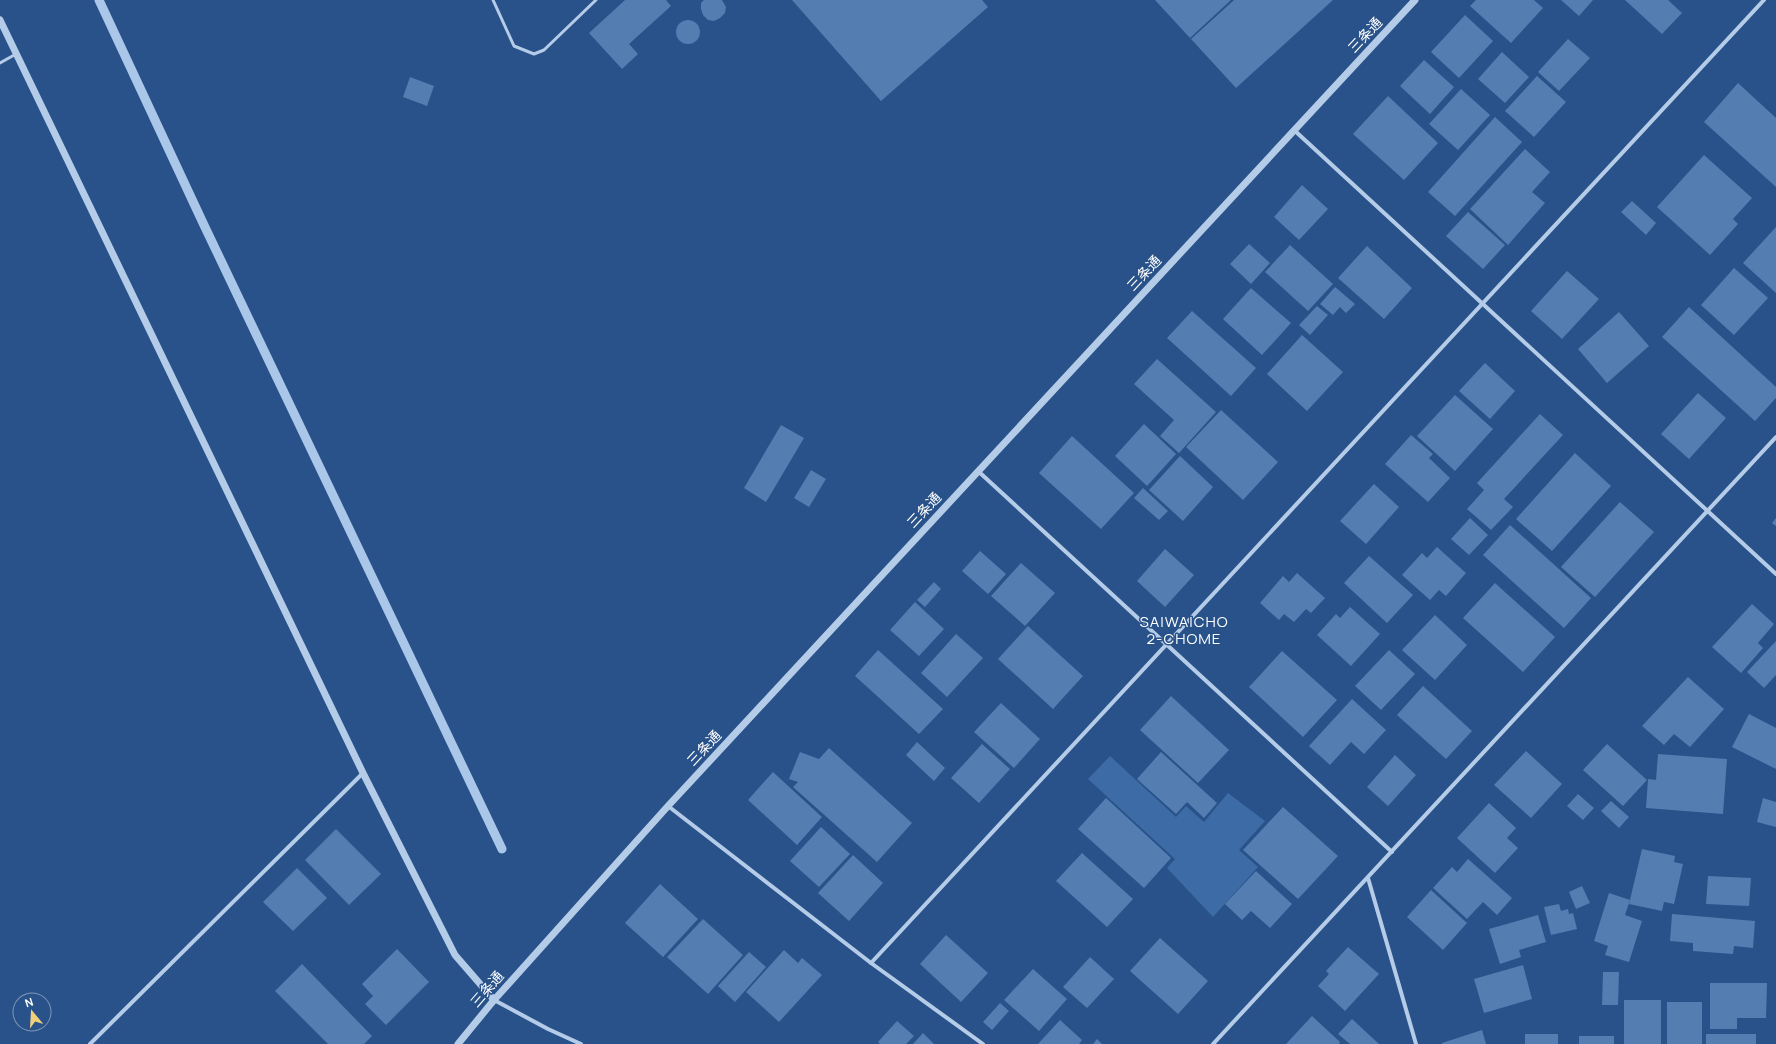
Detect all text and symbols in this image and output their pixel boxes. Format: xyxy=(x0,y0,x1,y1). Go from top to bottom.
street label: 三条通 xyxy=(1343,13,1386,56)
street label: 三条通 xyxy=(1122,251,1165,294)
street label: 三条通 xyxy=(902,488,945,531)
district label: SAIWAICHO 2-CHOME xyxy=(1139,611,1229,649)
street label: 三条通 xyxy=(682,726,725,769)
street label: 三条通 xyxy=(466,967,508,1011)
north arrow xyxy=(12,992,52,1032)
text: N xyxy=(23,994,35,1010)

